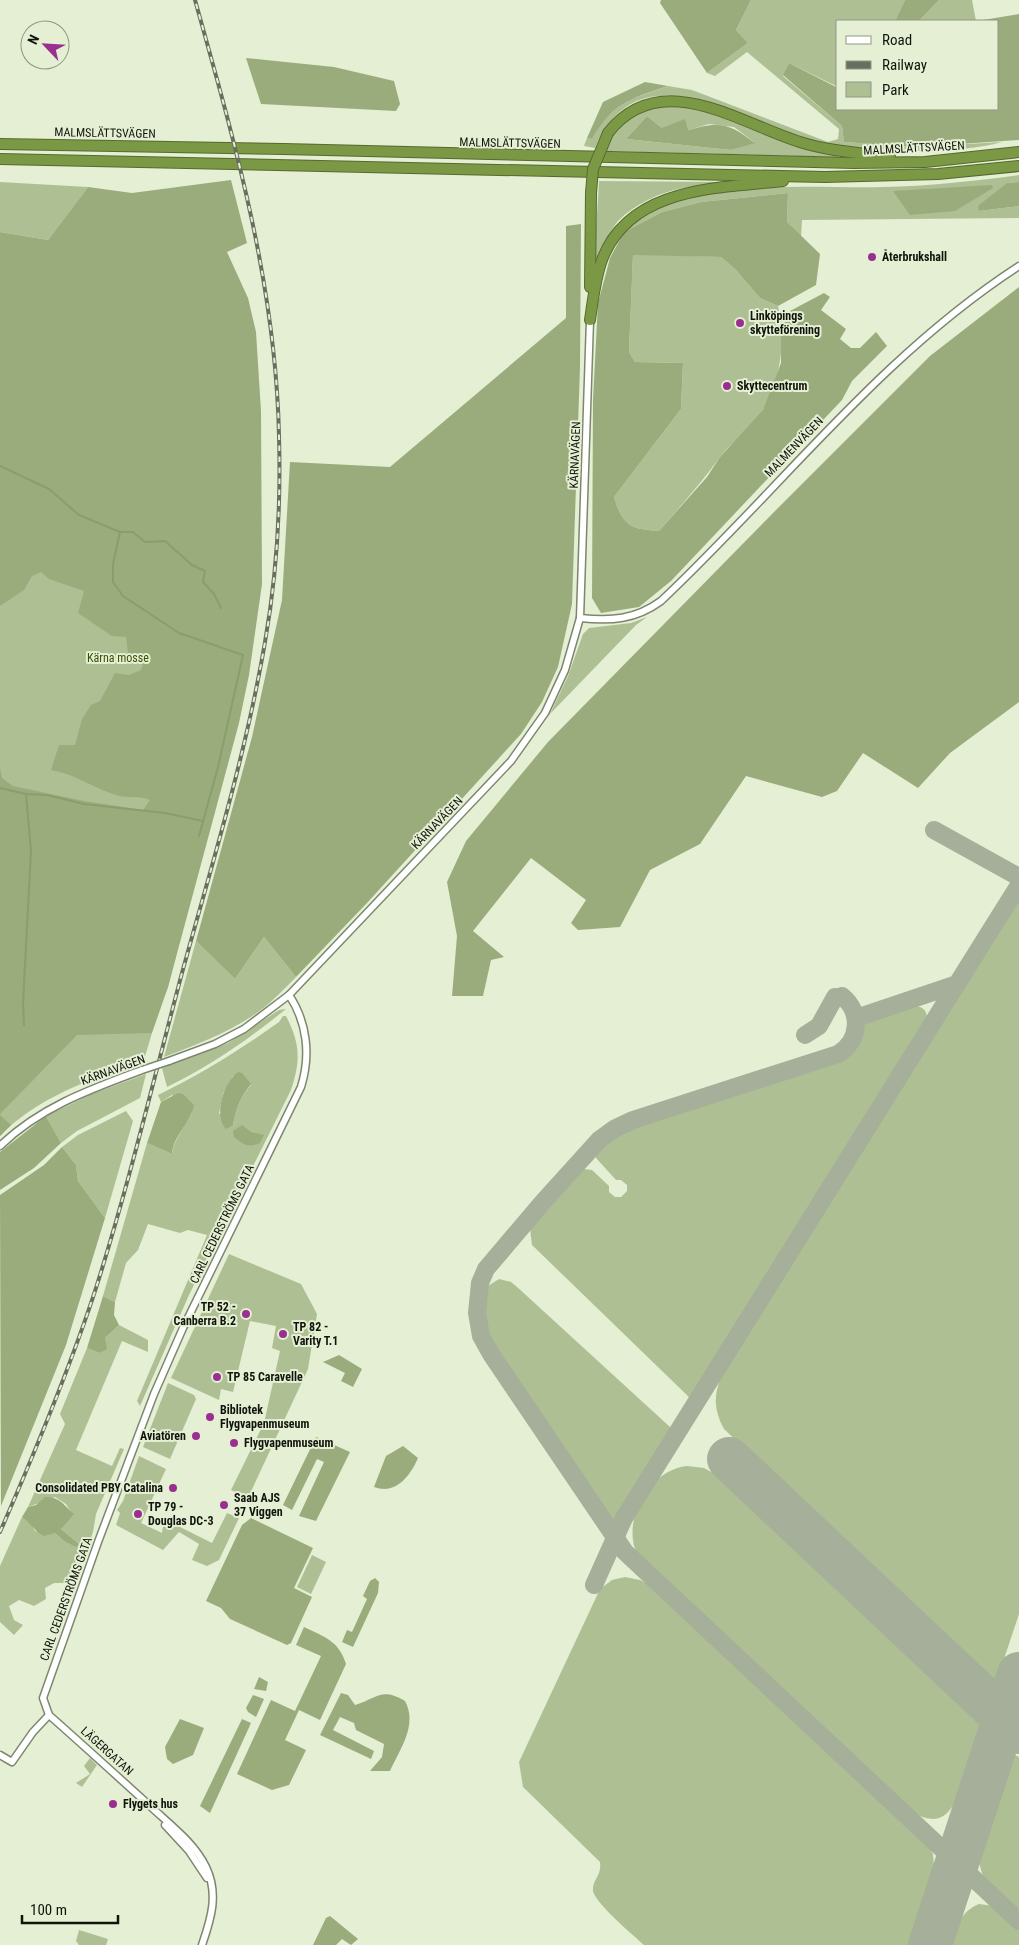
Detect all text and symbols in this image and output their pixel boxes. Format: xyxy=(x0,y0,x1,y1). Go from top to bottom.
north arrow xyxy=(20,20,70,70)
legend xyxy=(836,20,999,110)
text: Road xyxy=(882,31,912,49)
text: N xyxy=(24,32,42,47)
text: Railway xyxy=(882,56,927,74)
text: Park xyxy=(882,81,909,99)
street label: MALMSLÄTTSVÄGEN xyxy=(54,124,156,141)
street label: MALMSLÄTTSVÄGEN xyxy=(459,134,561,151)
street label: MALMSLÄTTSVÄGEN xyxy=(863,137,965,158)
place label: Återbrukshall xyxy=(882,249,947,264)
marker: Återbrukshall xyxy=(866,251,878,263)
place label: Linköpings skytteförening xyxy=(750,309,820,337)
marker: Linköpings skytteförening xyxy=(734,317,746,329)
place label: Skyttecentrum xyxy=(737,379,807,393)
marker: Skyttecentrum xyxy=(721,380,733,392)
street label: MALMENVÄGEN xyxy=(761,413,826,480)
street label: KÄRNAVÄGEN xyxy=(566,421,583,489)
park label: Kärna mosse xyxy=(87,651,149,665)
street label: KÄRNAVÄGEN xyxy=(408,793,465,852)
street label: KÄRNAVÄGEN xyxy=(79,1051,147,1088)
street label: CARL CEDERSTRÖMS GATA xyxy=(186,1162,257,1286)
place label: TP 52 - Canberra B.2 xyxy=(173,1300,236,1328)
marker: TP 52 - Canberra B.2 xyxy=(240,1308,252,1320)
place label: TP 82 - Varity T.1 xyxy=(293,1320,338,1348)
marker: TP 82 - Varity T.1 xyxy=(277,1328,289,1340)
place label: TP 85 Caravelle xyxy=(227,1370,303,1384)
marker: TP 85 Caravelle xyxy=(211,1371,223,1383)
place label: Bibliotek Flygvapenmuseum xyxy=(220,1403,309,1431)
marker: Bibliotek Flygvapenmuseum xyxy=(204,1411,216,1423)
place label: Aviatören xyxy=(140,1429,186,1443)
marker: Aviatören xyxy=(190,1430,202,1442)
place label: Flygvapenmuseum xyxy=(244,1436,333,1450)
marker: Flygvapenmuseum xyxy=(228,1437,240,1449)
place label: Consolidated PBY Catalina xyxy=(35,1481,163,1495)
marker: Consolidated PBY Catalina xyxy=(167,1482,179,1494)
place label: Saab AJS 37 Viggen xyxy=(234,1491,283,1519)
marker: Saab AJS 37 Viggen xyxy=(218,1499,230,1511)
place label: TP 79 - Douglas DC-3 xyxy=(148,1500,214,1528)
marker: TP 79 - Douglas DC-3 xyxy=(132,1508,144,1520)
street label: CARL CEDERSTRÖMS GATA xyxy=(36,1535,95,1663)
street label: LÄGERGATAN xyxy=(78,1723,137,1778)
place label: Flygets hus xyxy=(123,1797,178,1811)
marker: Flygets hus xyxy=(107,1798,119,1810)
scale bar xyxy=(22,1892,119,1924)
text: 100 m xyxy=(30,1901,67,1919)

